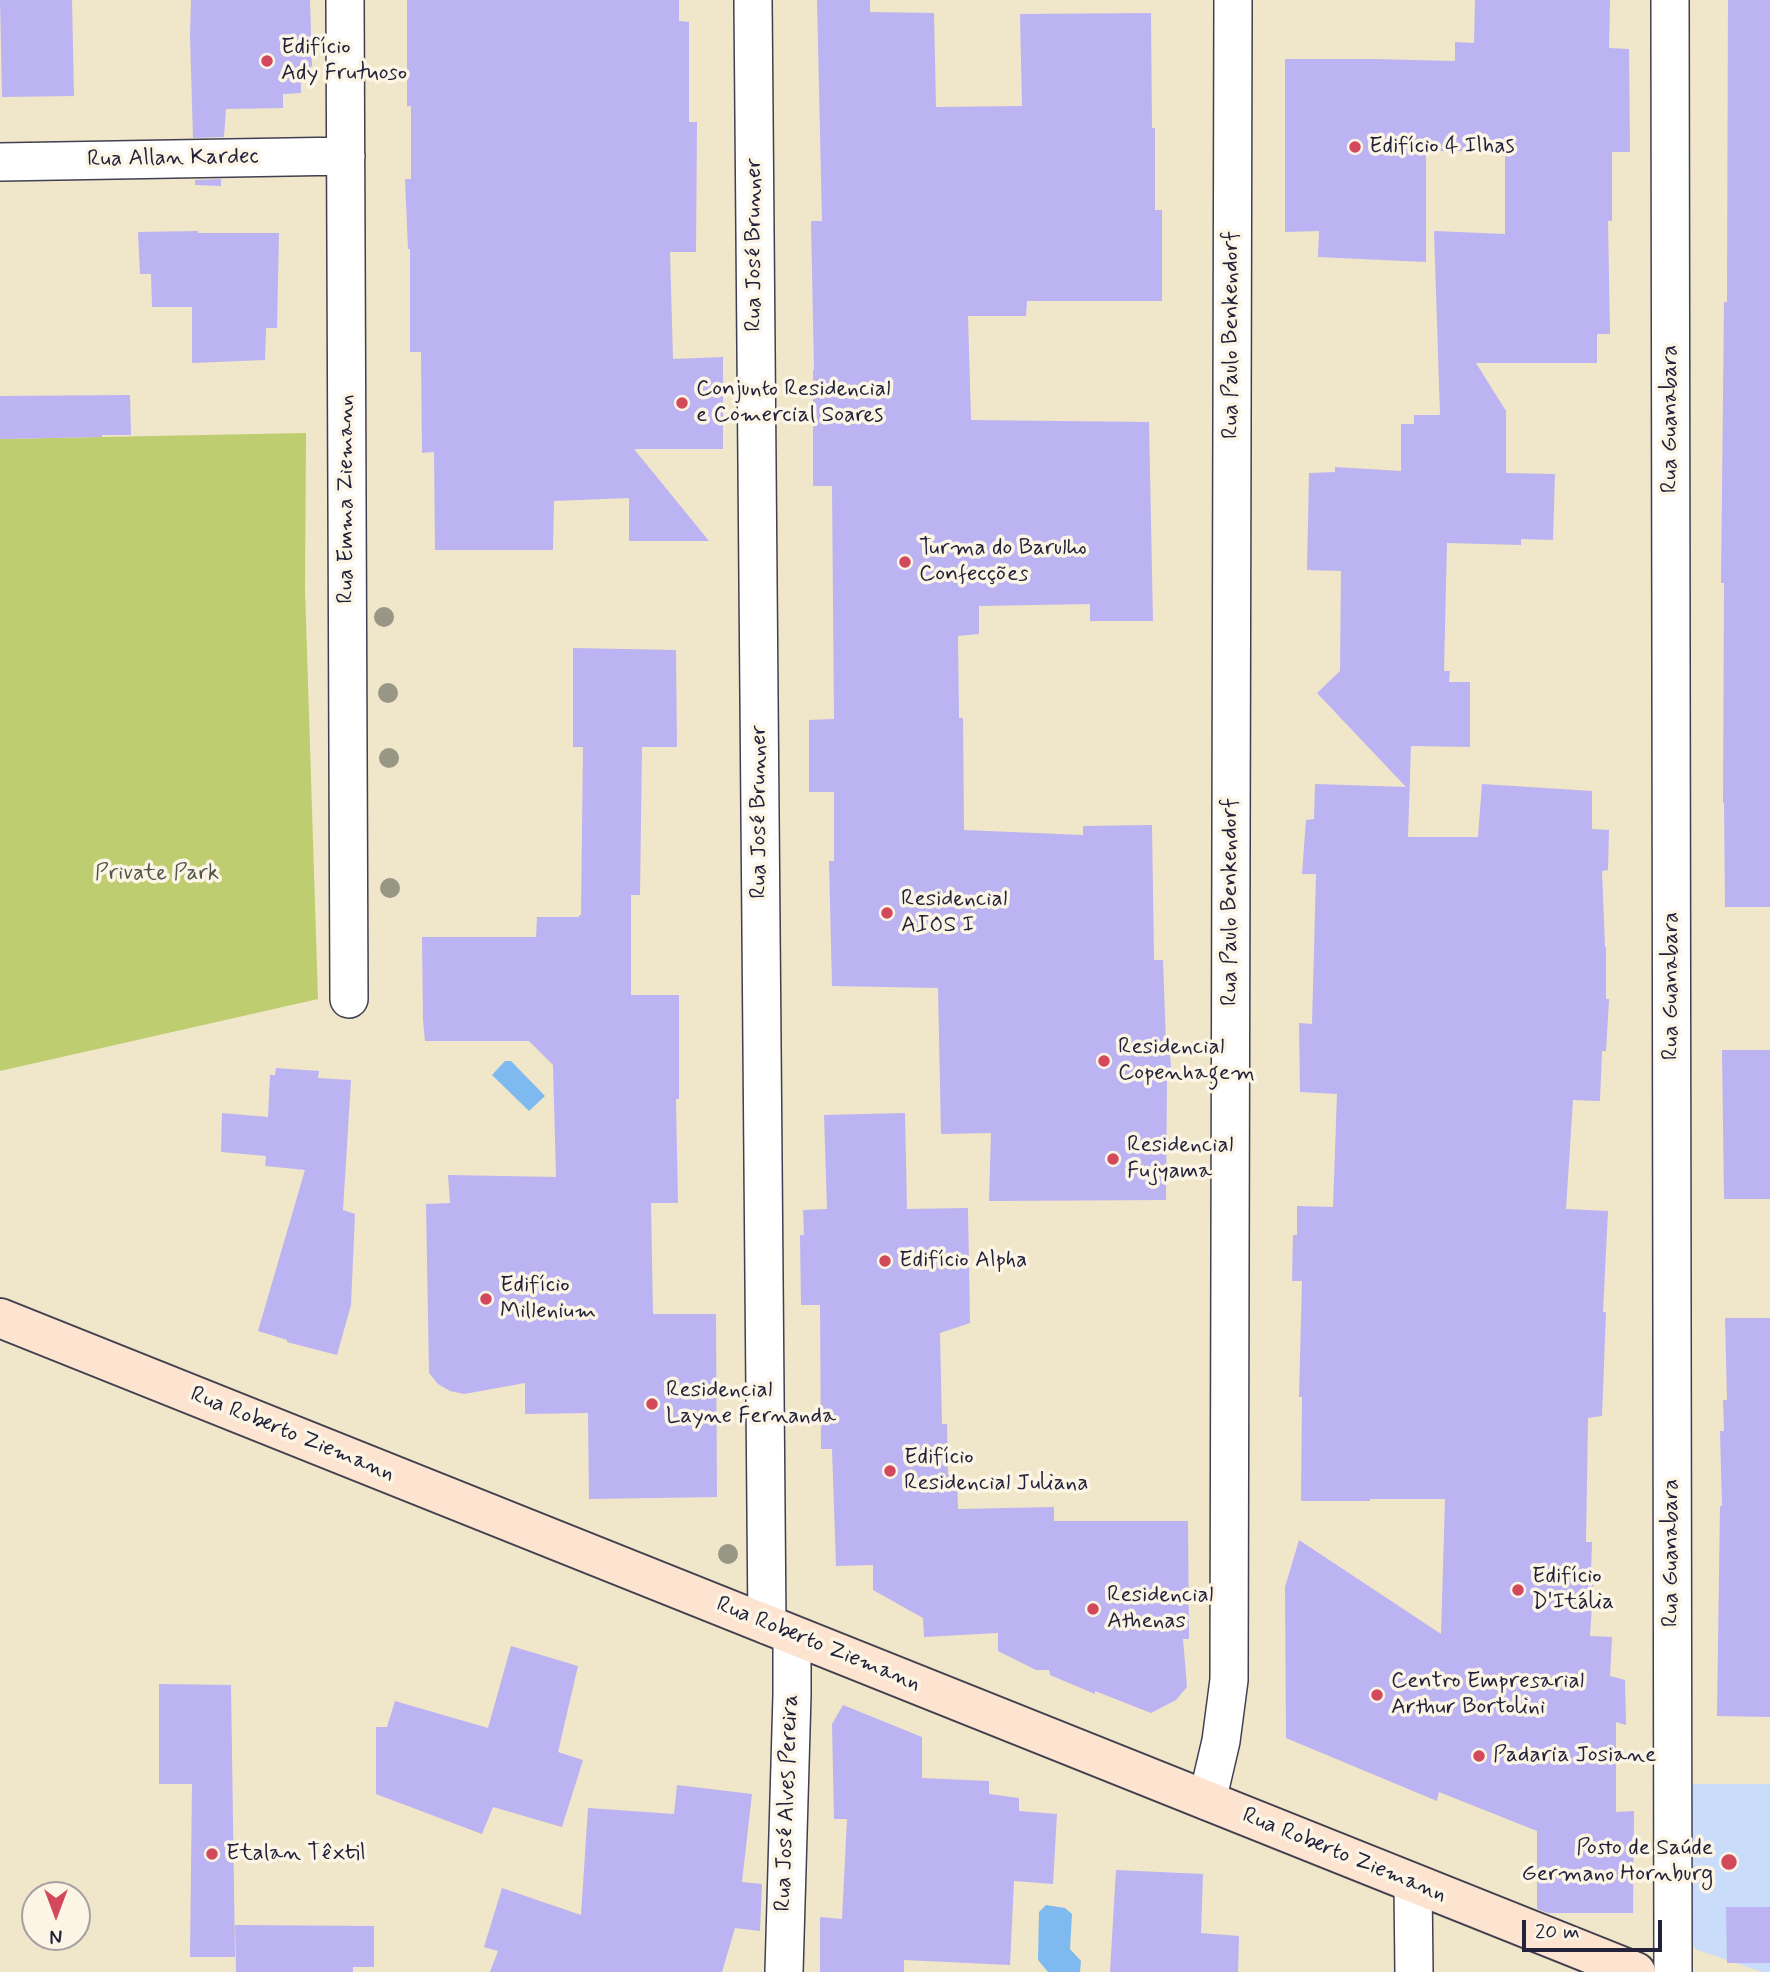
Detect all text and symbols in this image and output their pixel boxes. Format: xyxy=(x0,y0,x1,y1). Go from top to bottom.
place label: Edifício Ady Frutuoso xyxy=(281,34,407,88)
marker: Edifício Ady Frutuoso xyxy=(259,53,275,69)
place label: Edifício 4 Ilhas xyxy=(1369,133,1515,161)
marker: Edifício 4 Ilhas xyxy=(1347,139,1363,155)
street label: Rua Allan Kardec xyxy=(87,144,259,174)
street label: Rua José Brunner xyxy=(741,158,769,332)
street label: Rua Paulo Benkendorf xyxy=(1218,231,1246,439)
street label: Rua Guanabara xyxy=(1657,345,1685,493)
place label: Conjunto Residencial e Comercial Soares xyxy=(696,376,891,430)
street label: Rua Emma Ziemann xyxy=(333,394,361,604)
marker: Conjunto Residencial e Comercial Soares xyxy=(674,395,690,411)
place label: Turma do Barulho Confecções xyxy=(919,535,1087,589)
marker: Turma do Barulho Confecções xyxy=(897,554,913,570)
street label: Rua José Brunner xyxy=(746,725,774,899)
street label: Rua Paulo Benkendorf xyxy=(1217,798,1245,1006)
park label: Private Park xyxy=(95,860,219,888)
place label: Residencial AIOS I xyxy=(901,886,1007,940)
marker: Residencial AIOS I xyxy=(879,905,895,921)
street label: Rua Guanabara xyxy=(1658,912,1686,1060)
place label: Residencial Copenhagem xyxy=(1118,1034,1255,1088)
marker: Residencial Copenhagem xyxy=(1096,1053,1112,1069)
place label: Residencial Fujyama xyxy=(1127,1132,1233,1186)
marker: Residencial Fujyama xyxy=(1105,1151,1121,1167)
place label: Edifício Alpha xyxy=(899,1247,1027,1275)
marker: Edifício Alpha xyxy=(877,1253,893,1269)
place label: Edifício Millenium xyxy=(500,1272,596,1326)
marker: Edifício Millenium xyxy=(478,1291,494,1307)
place label: Residencial Layne Fernanda xyxy=(666,1377,836,1431)
street label: Rua Roberto Ziemann xyxy=(186,1381,398,1489)
marker: Residencial Layne Fernanda xyxy=(644,1396,660,1412)
place label: Edifício Residencial Juliana xyxy=(904,1444,1088,1498)
marker: Edifício Residencial Juliana xyxy=(882,1463,898,1479)
street label: Rua Guanabara xyxy=(1658,1479,1686,1627)
place label: Edifício D'Itália xyxy=(1532,1563,1614,1617)
place label: Residencial Athenas xyxy=(1107,1582,1213,1636)
marker: Edifício D'Itália xyxy=(1510,1582,1526,1598)
street label: Rua Roberto Ziemann xyxy=(712,1591,924,1699)
marker: Residencial Athenas xyxy=(1085,1601,1101,1617)
place label: Centro Empresarial Arthur Bortolini xyxy=(1391,1668,1584,1722)
marker: Centro Empresarial Arthur Bortolini xyxy=(1369,1687,1385,1703)
street label: Rua José Alves Pereira xyxy=(770,1694,806,1912)
place label: Padaria Josiane xyxy=(1493,1742,1656,1770)
marker: Padaria Josiane xyxy=(1471,1748,1487,1764)
street label: Rua Roberto Ziemann xyxy=(1238,1802,1450,1910)
place label: Posto de Saúde Germano Hornburg xyxy=(1522,1835,1713,1889)
place label: Etalan Têxtil xyxy=(226,1840,366,1868)
marker: Etalan Têxtil xyxy=(204,1846,220,1862)
marker: Posto de Saúde Germano Hornburg xyxy=(1719,1852,1739,1872)
north arrow xyxy=(21,1881,91,1951)
scale bar xyxy=(1525,1906,1665,1950)
text: 20 m xyxy=(1535,1918,1580,1946)
text: N xyxy=(50,1923,62,1948)

